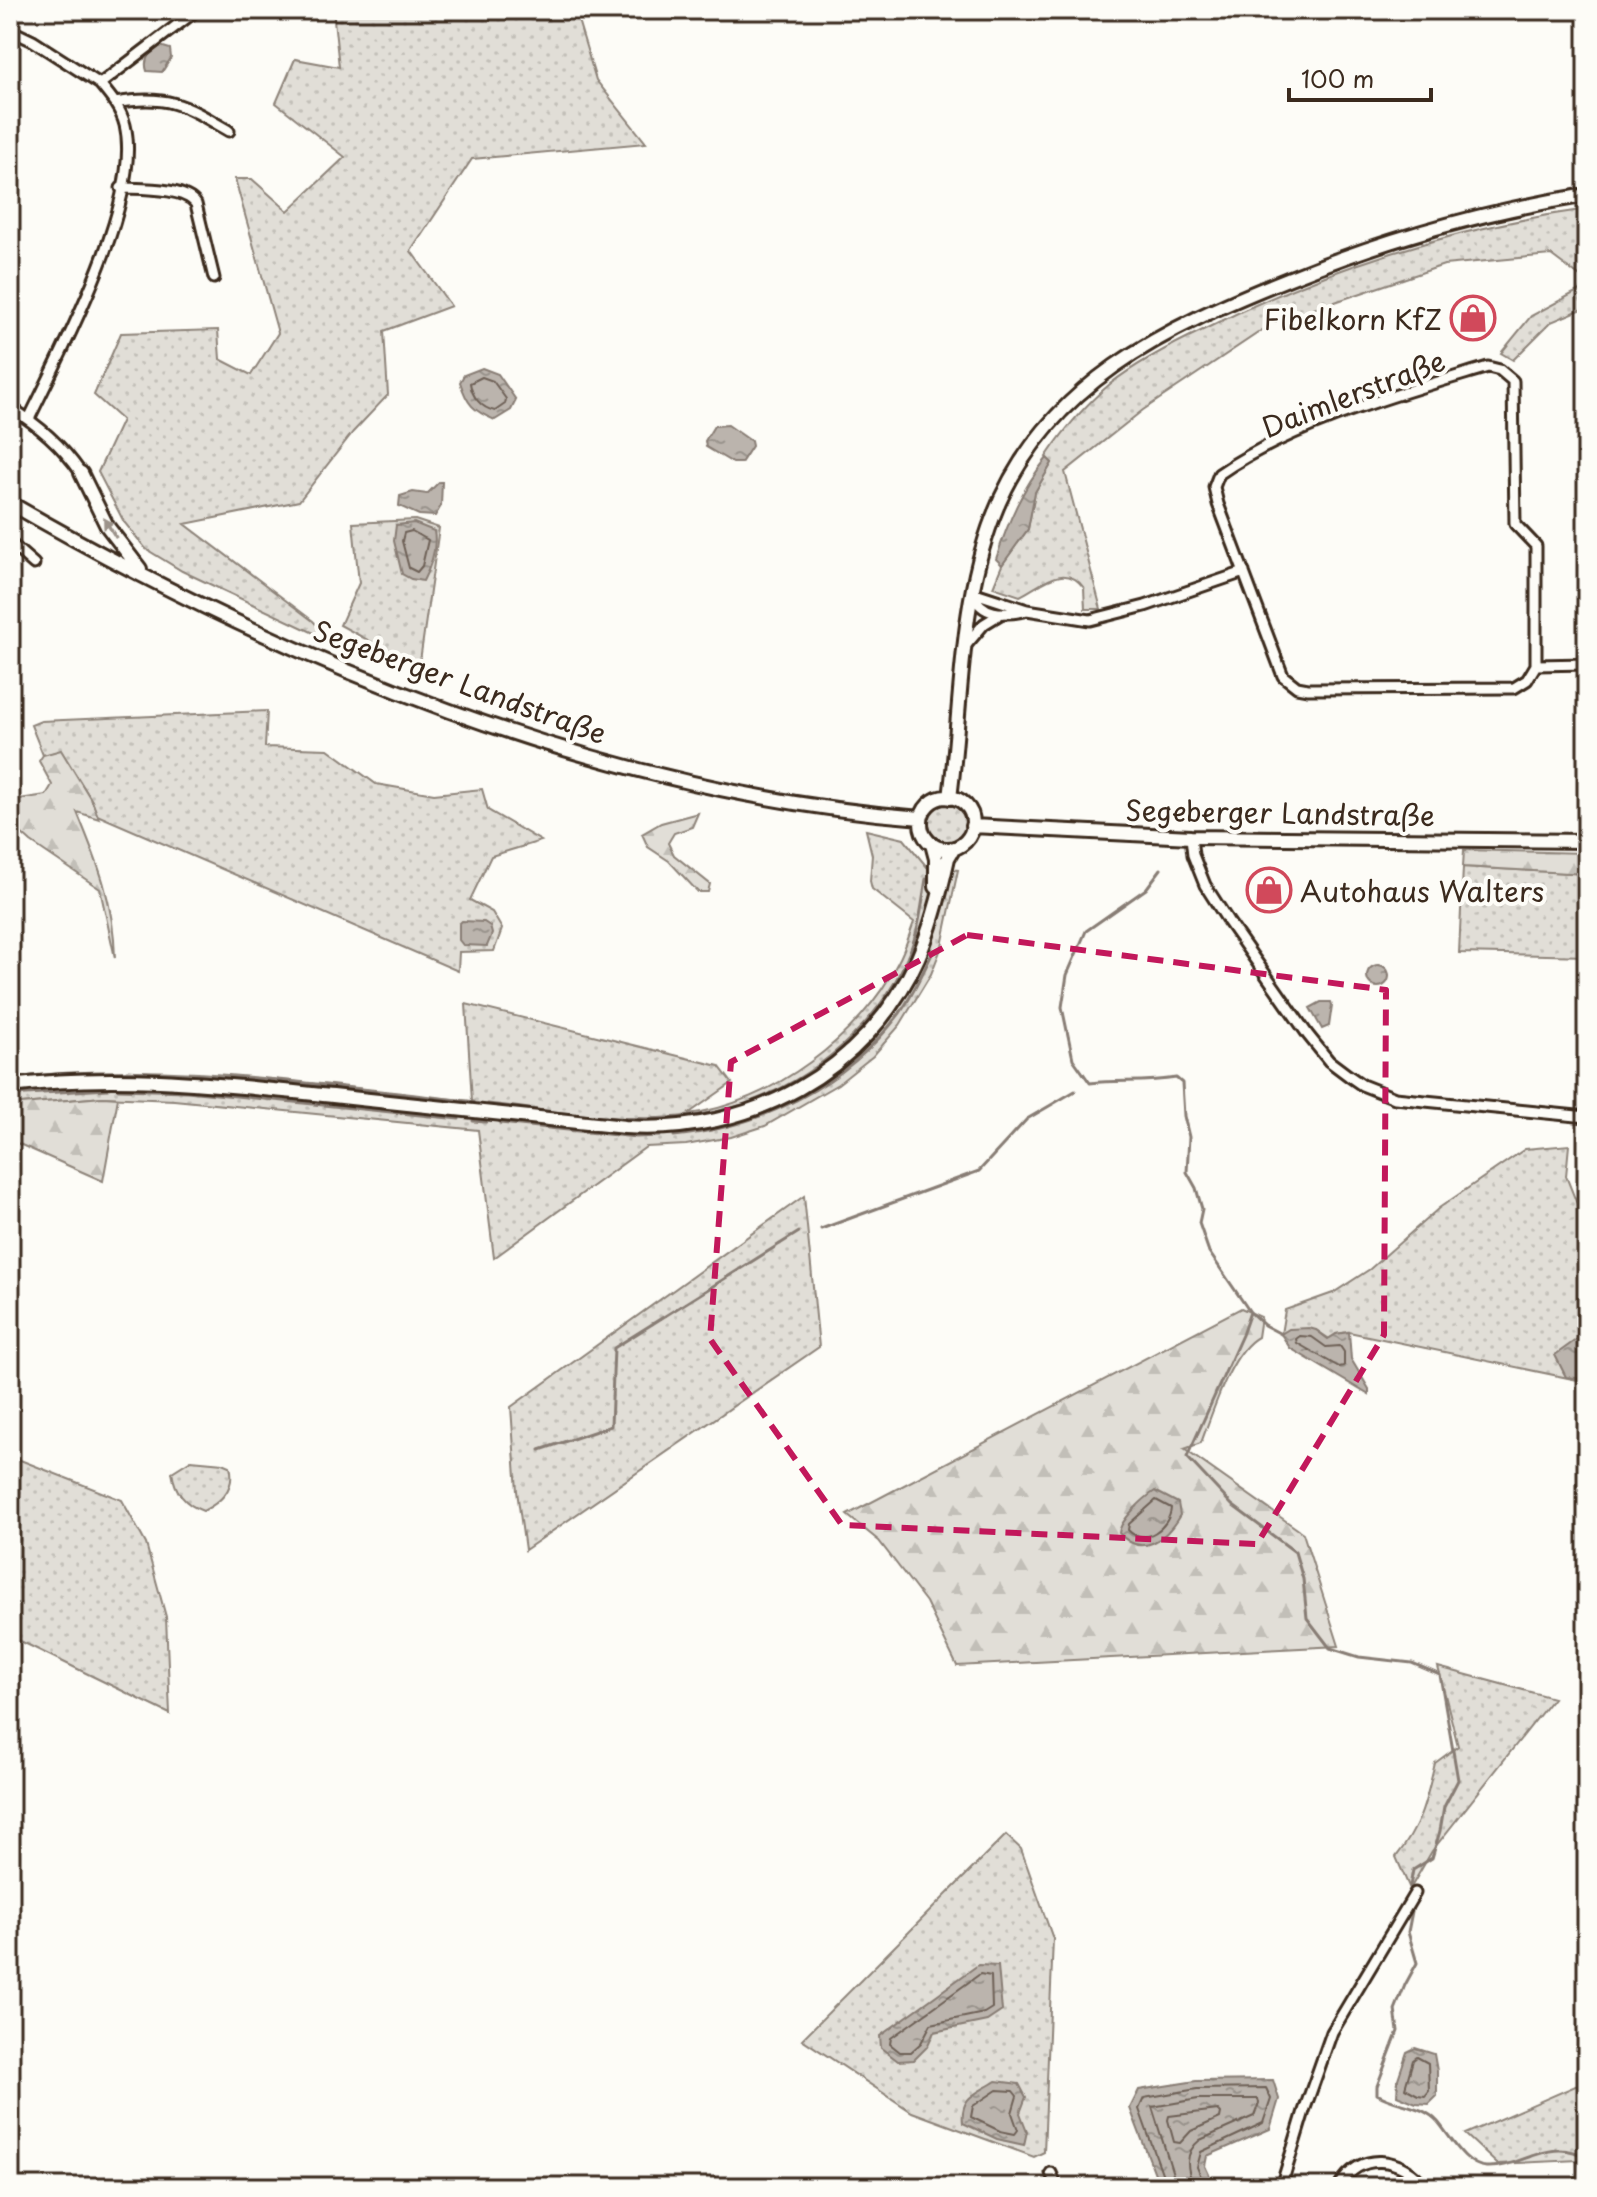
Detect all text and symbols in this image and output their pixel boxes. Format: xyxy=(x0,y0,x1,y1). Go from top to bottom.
scale bar xyxy=(1289,52,1431,102)
text: 100 m xyxy=(1301,60,1374,96)
shop icon: Fibelkorn KfZ xyxy=(1449,294,1497,342)
place label: Fibelkorn KfZ xyxy=(1264,297,1442,340)
street label: Daimlerstraße xyxy=(1255,338,1451,448)
one-way arrow xyxy=(103,517,117,539)
street label: Segeberger Landstraße xyxy=(307,608,613,754)
street label: Segeberger Landstraße xyxy=(1125,788,1435,836)
shop icon: Autohaus Walters xyxy=(1245,866,1293,914)
place label: Autohaus Walters xyxy=(1300,869,1544,912)

